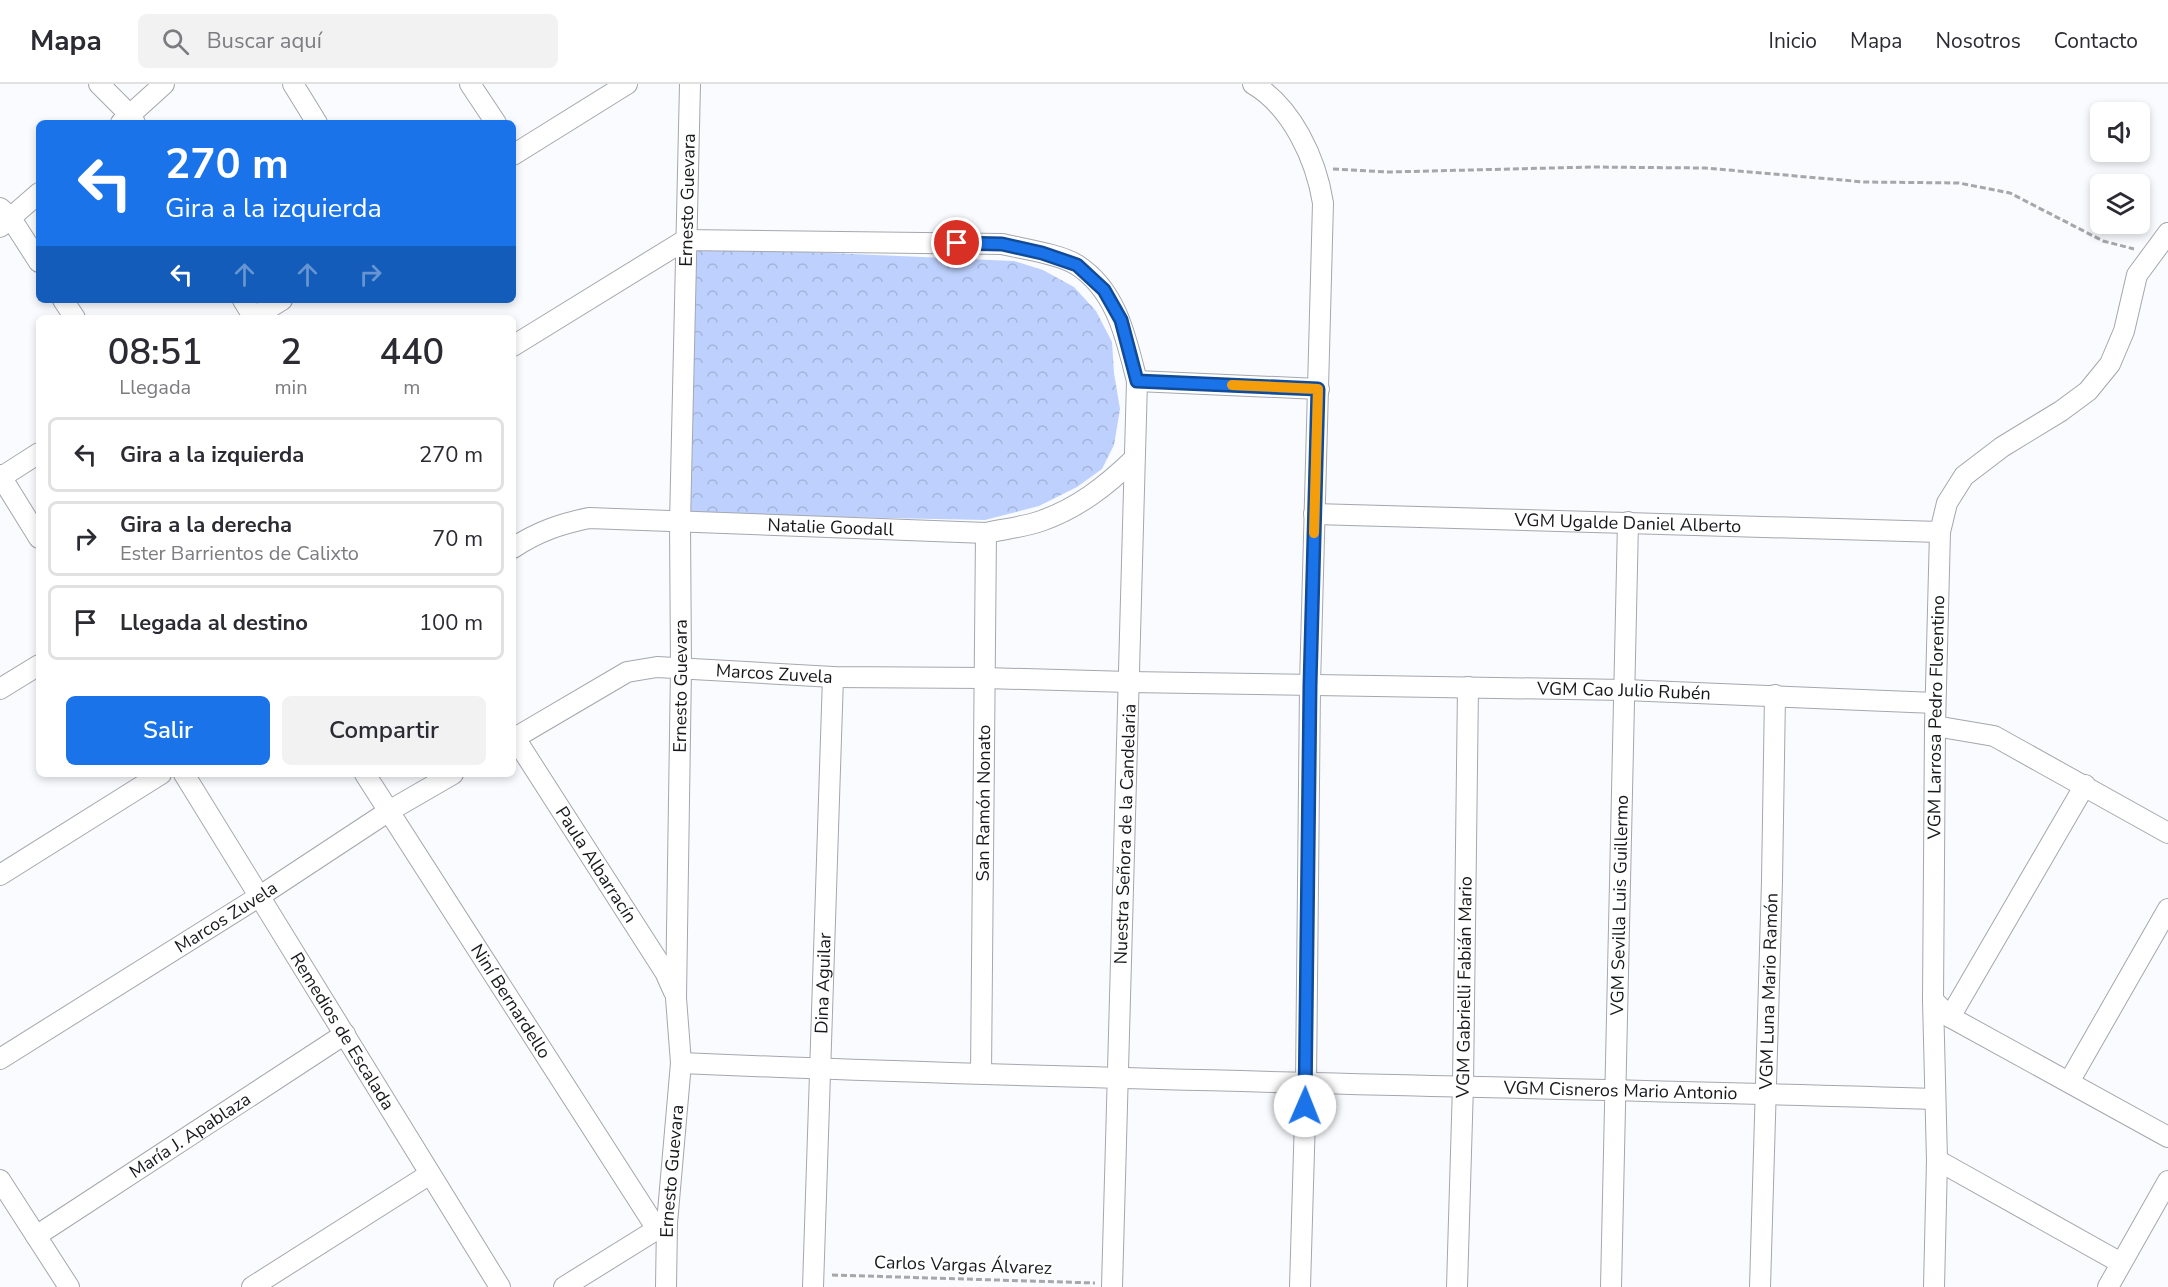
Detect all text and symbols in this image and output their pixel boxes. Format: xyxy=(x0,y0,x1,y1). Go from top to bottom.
search box xyxy=(138,14,558,68)
text: Mapa xyxy=(30,22,102,60)
icon: search xyxy=(159,25,192,58)
text: Buscar aquí xyxy=(207,26,322,56)
text: Inicio xyxy=(1769,27,1817,55)
text: Mapa xyxy=(1850,27,1902,55)
text: Nosotros xyxy=(1935,27,2021,55)
text: Contacto xyxy=(2054,27,2138,55)
map controls xyxy=(2090,102,2150,234)
button: sound xyxy=(2090,102,2150,162)
street label: Ernesto Guevara xyxy=(674,133,701,267)
text: 270 m xyxy=(165,136,289,193)
icon: left xyxy=(66,144,144,222)
button: layers xyxy=(2090,174,2150,234)
text: Gira a la izquierda xyxy=(165,190,382,227)
pin xyxy=(931,217,982,268)
icon: arrive xyxy=(940,226,973,259)
icon: left xyxy=(165,258,198,291)
icon: ahead xyxy=(228,258,261,291)
icon: ahead xyxy=(291,258,324,291)
icon: right xyxy=(354,258,387,291)
text: 08:51 xyxy=(108,328,203,377)
text: 2 xyxy=(280,328,302,377)
text: 440 xyxy=(379,328,444,377)
text: Llegada xyxy=(119,374,191,401)
text: min xyxy=(275,374,308,401)
text: m xyxy=(403,374,420,401)
icon: left xyxy=(69,438,102,471)
text: Gira a la izquierda xyxy=(120,440,304,470)
text: 270 m xyxy=(419,440,483,470)
street label: VGM Ugalde Daniel Alberto xyxy=(1513,508,1742,538)
text: Gira a la derecha xyxy=(120,510,292,540)
street label: Natalie Goodall xyxy=(767,513,895,542)
icon: right xyxy=(69,522,102,555)
text: 70 m xyxy=(432,524,483,554)
text: Ester Barrientos de Calixto xyxy=(120,540,359,567)
street label: VGM Larrosa Pedro Florentino xyxy=(1922,595,1950,840)
icon: arrive xyxy=(69,606,102,639)
text: Llegada al destino xyxy=(120,608,308,638)
text: 100 m xyxy=(419,608,483,638)
street label: Ernesto Guevara xyxy=(668,619,693,753)
street label: Marcos Zuvela xyxy=(715,658,833,689)
street label: VGM Cao Julio Rubén xyxy=(1536,677,1711,706)
button: Salir xyxy=(66,696,270,765)
button: Compartir xyxy=(282,696,486,765)
street label: Nuestra Señora de la Candelaria xyxy=(1108,703,1142,965)
street label: San Ramón Nonato xyxy=(971,725,996,881)
street label: VGM Sevilla Luis Guillermo xyxy=(1605,794,1634,1017)
street label: Paula Albarracín xyxy=(550,802,642,927)
street label: Marcos Zuvela xyxy=(170,876,282,958)
street label: VGM Gabrielli Fabián Mario xyxy=(1451,876,1478,1099)
street label: VGM Luna Mario Ramón xyxy=(1754,892,1784,1091)
street label: Dina Aguilar xyxy=(809,932,837,1034)
street label: Niní Bernardello xyxy=(465,939,556,1063)
street label: Remedios de Escalada xyxy=(285,948,400,1114)
position arrow xyxy=(1273,1074,1337,1138)
street label: VGM Cisneros Mario Antonio xyxy=(1502,1076,1738,1105)
street label: María J. Apablaza xyxy=(125,1087,255,1184)
street label: Ernesto Guevara xyxy=(655,1104,689,1238)
street label: Carlos Vargas Álvarez xyxy=(874,1250,1052,1280)

